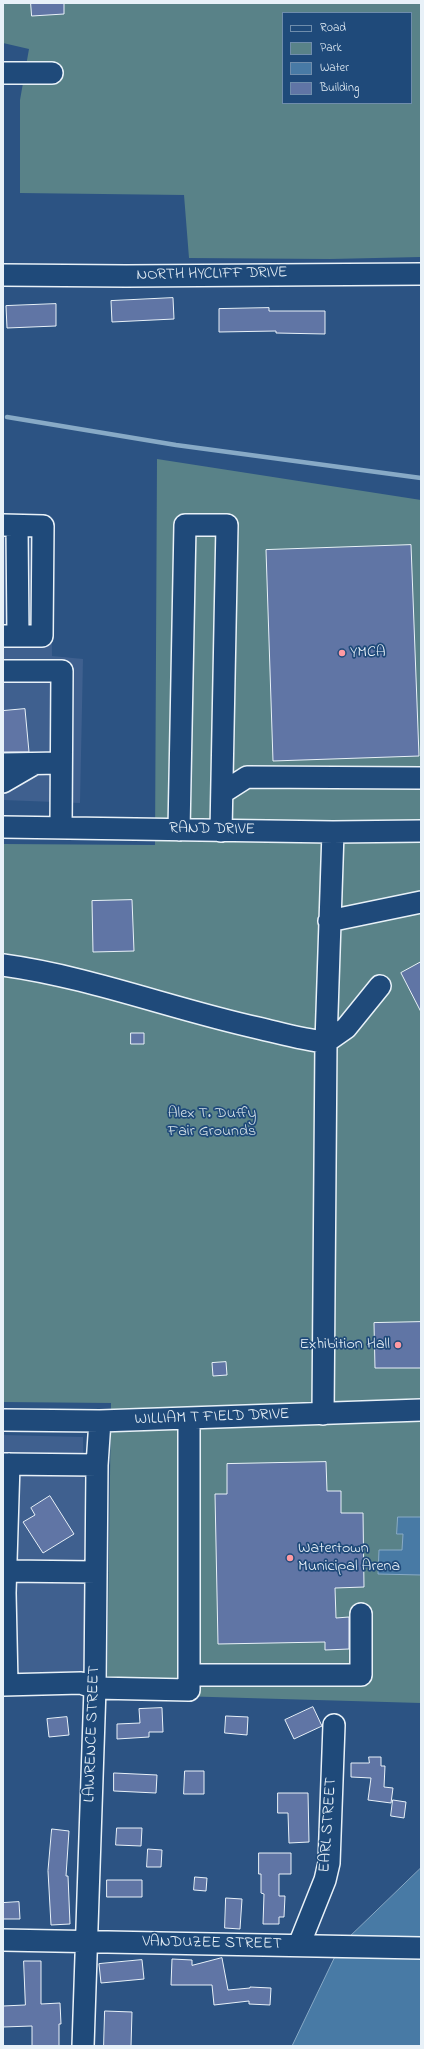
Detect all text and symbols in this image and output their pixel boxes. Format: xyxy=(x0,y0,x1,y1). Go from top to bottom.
legend xyxy=(282,12,412,104)
text: Road xyxy=(320,19,346,37)
text: Park xyxy=(320,39,342,57)
text: Water xyxy=(320,59,349,77)
text: Building xyxy=(320,79,359,97)
street label: NORTH HYCLIFF DRIVE xyxy=(136,264,288,286)
place label: YMCA xyxy=(350,643,386,663)
marker: YMCA xyxy=(337,648,347,658)
street label: RAND DRIVE xyxy=(169,820,255,840)
park label: Alex T. Duffy Fair Grounds xyxy=(168,1104,256,1142)
place label: Exhibition Hall xyxy=(300,1335,390,1355)
marker: Exhibition Hall xyxy=(393,1340,403,1350)
street label: WILLIAM T FIELD DRIVE xyxy=(134,1406,290,1430)
place label: Watertown Municipal Arena xyxy=(298,1539,400,1577)
marker: Watertown Municipal Arena xyxy=(285,1553,295,1563)
street label: LAWRENCE STREET xyxy=(81,1665,105,1803)
street label: EARL STREET xyxy=(316,1777,342,1873)
street label: VANDUZEE STREET xyxy=(142,1933,282,1955)

